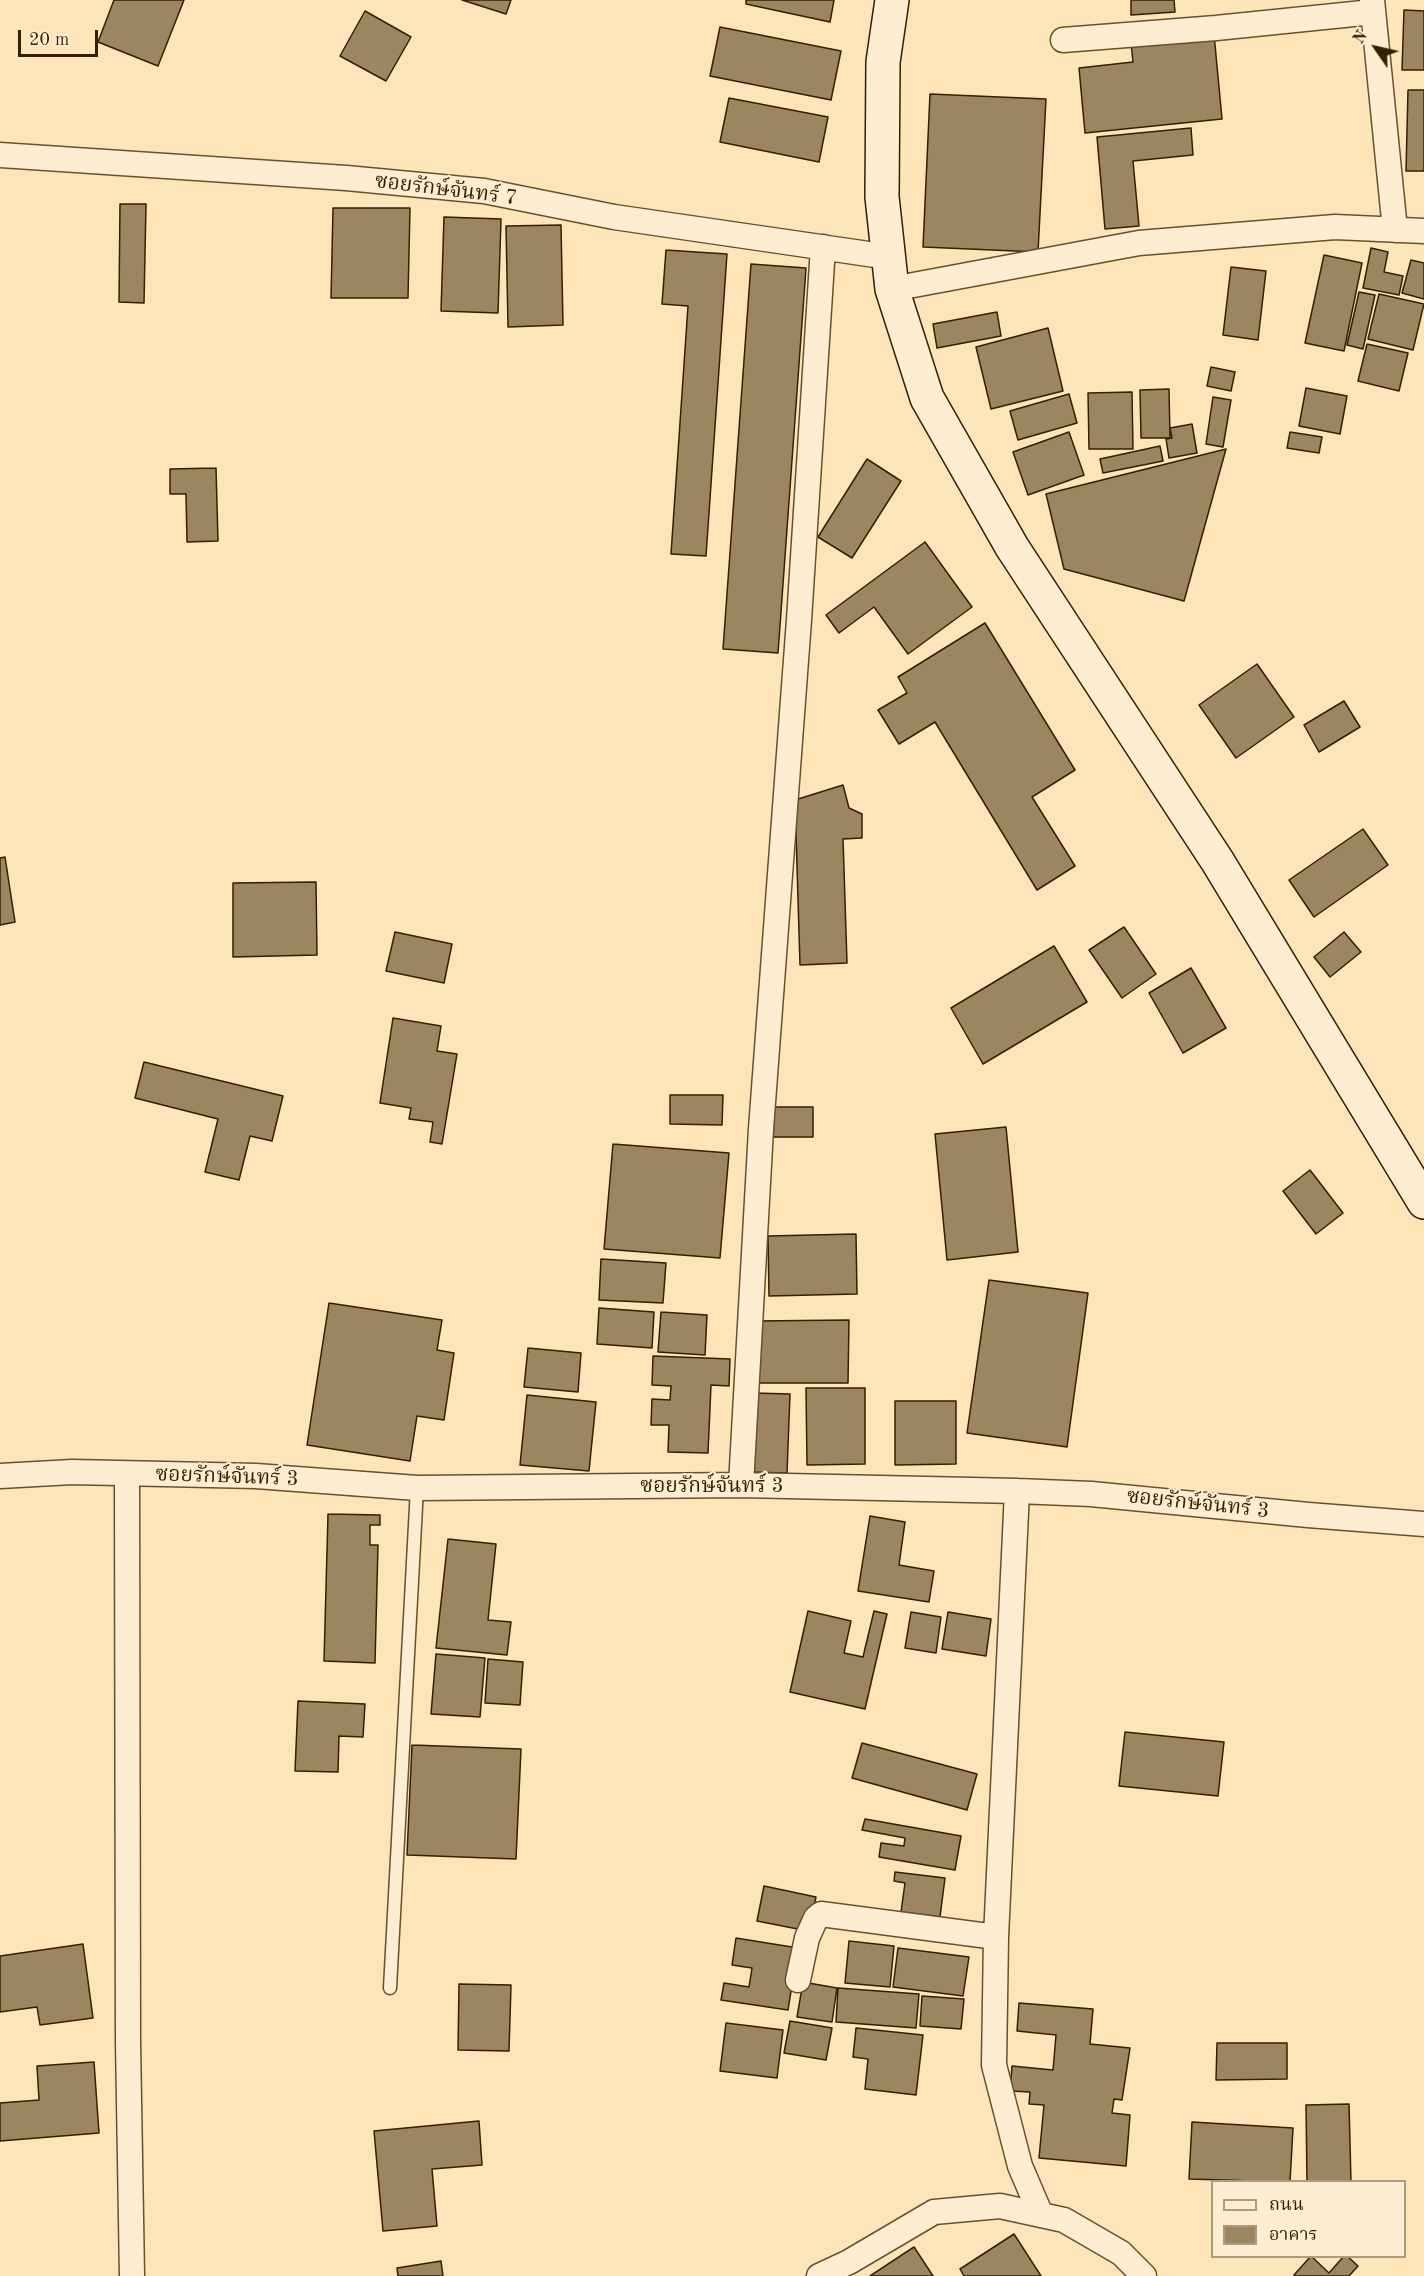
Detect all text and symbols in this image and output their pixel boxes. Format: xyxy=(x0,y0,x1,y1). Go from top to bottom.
scale bar xyxy=(21,18,100,56)
north arrow xyxy=(1346,18,1406,78)
text: N xyxy=(1351,28,1371,47)
text: 20 m xyxy=(29,31,69,49)
street label: ซอยรักษ์จันทร์ 7 xyxy=(373,169,519,211)
street label: ซอยรักษ์จันทร์ 3 xyxy=(155,1462,299,1492)
street label: ซอยรักษ์จันทร์ 3 xyxy=(640,1473,784,1499)
street label: ซอยรักษ์จันทร์ 3 xyxy=(1125,1484,1271,1524)
legend xyxy=(1211,2180,1406,2258)
text: ถนน xyxy=(1269,2196,1304,2214)
text: อาคาร xyxy=(1269,2226,1318,2244)

